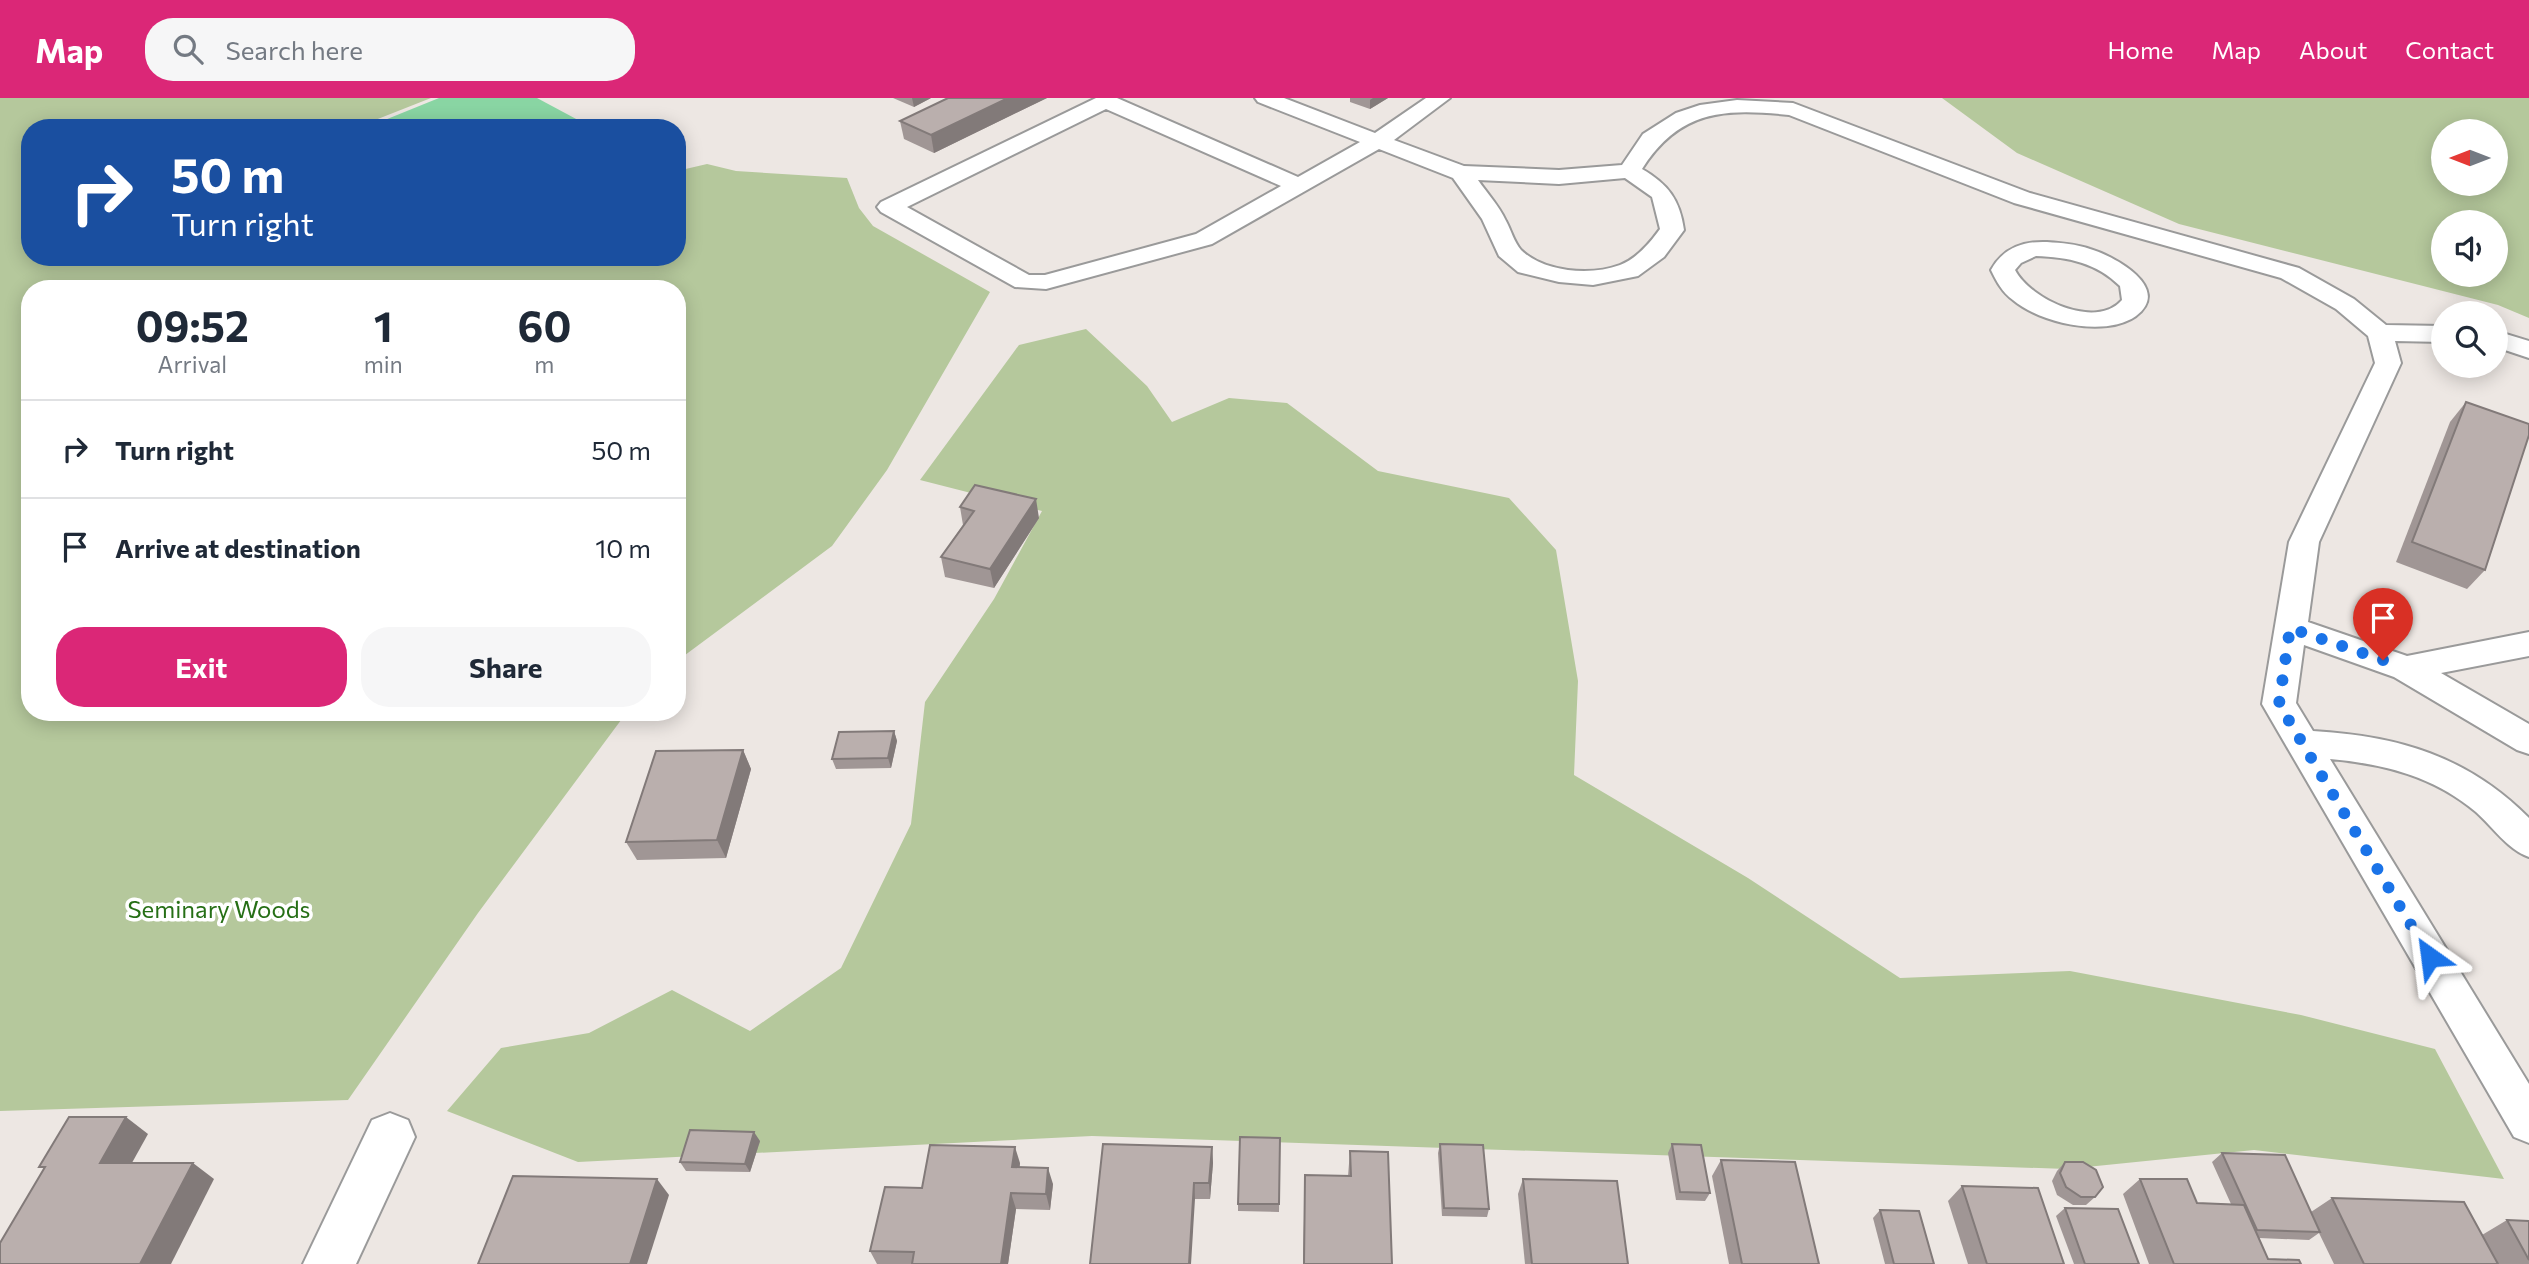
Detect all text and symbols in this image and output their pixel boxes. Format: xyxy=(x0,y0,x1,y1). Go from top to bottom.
search box xyxy=(145,18,635,81)
text: Map xyxy=(35,29,103,70)
icon: search xyxy=(169,30,207,68)
text: Search here xyxy=(225,34,363,65)
text: Home xyxy=(2108,35,2174,64)
text: Map xyxy=(2212,35,2261,64)
text: About xyxy=(2299,35,2367,64)
text: Contact xyxy=(2405,35,2494,64)
north arrow xyxy=(2431,119,2508,196)
map controls xyxy=(2431,119,2508,378)
text: 50 m xyxy=(171,143,284,203)
icon: right xyxy=(56,147,147,238)
text: Turn right xyxy=(171,203,314,243)
button: sound xyxy=(2431,210,2508,287)
text: 09:52 xyxy=(136,299,249,351)
text: 1 xyxy=(374,299,393,351)
text: 60 xyxy=(517,299,571,351)
button: search xyxy=(2431,301,2508,378)
text: Arrival xyxy=(158,350,227,378)
text: min xyxy=(364,350,403,378)
text: m xyxy=(534,350,554,378)
icon: right xyxy=(56,430,94,468)
text: Turn right xyxy=(115,434,234,465)
text: 50 m xyxy=(591,434,651,465)
icon: arrive xyxy=(56,528,94,566)
text: Arrive at destination xyxy=(115,532,361,563)
text: 10 m xyxy=(595,532,651,563)
pin xyxy=(2353,588,2413,660)
icon: arrive xyxy=(2364,599,2402,637)
button: Exit xyxy=(56,627,347,707)
button: Share xyxy=(361,627,651,707)
park label: Seminary Woods xyxy=(127,894,311,923)
position arrow xyxy=(2393,920,2467,994)

